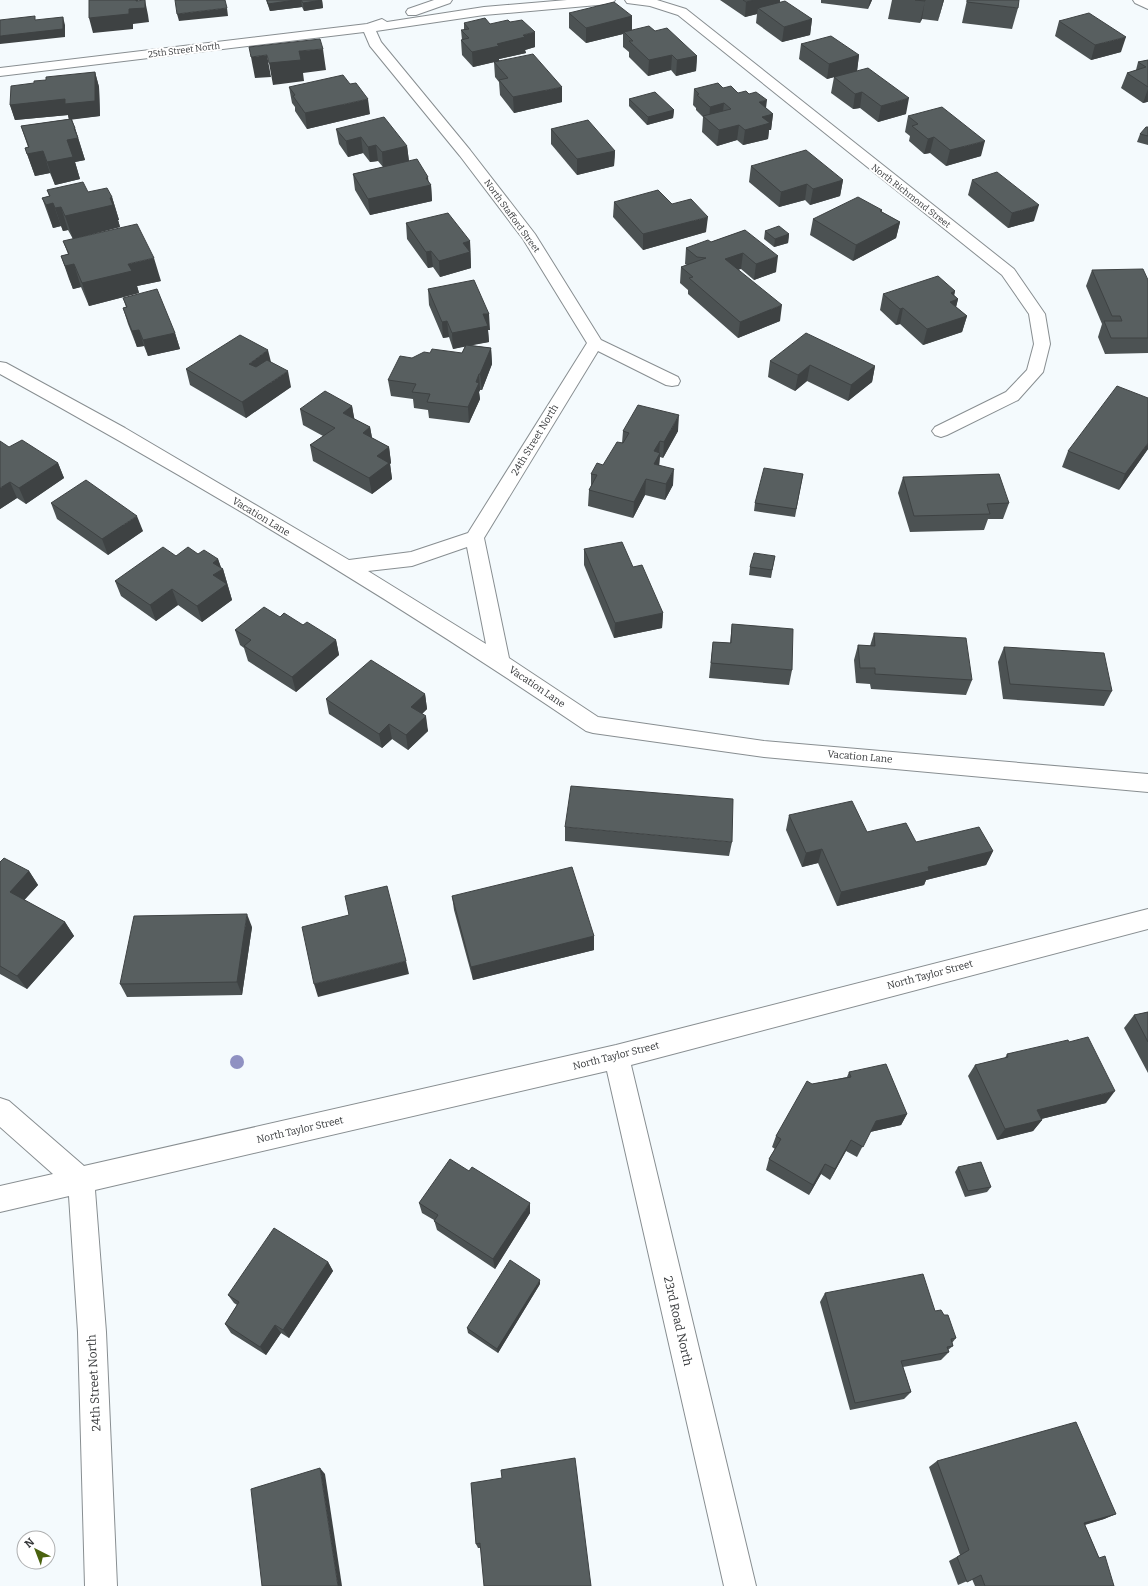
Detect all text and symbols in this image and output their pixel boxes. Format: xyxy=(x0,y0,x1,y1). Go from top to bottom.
street label: 25th Street North xyxy=(147,41,221,59)
street label: North Richmond Street xyxy=(870,162,953,230)
street label: North Stafford Street xyxy=(482,178,542,255)
street label: 24th Street North xyxy=(509,402,561,478)
street label: Vacation Lane xyxy=(230,495,292,539)
street label: Vacation Lane xyxy=(507,664,567,710)
street label: Vacation Lane xyxy=(827,748,893,766)
street label: North Taylor Street xyxy=(886,958,975,992)
street label: North Taylor Street xyxy=(572,1039,661,1073)
street label: North Taylor Street xyxy=(255,1114,345,1146)
street label: 23rd Road North xyxy=(661,1275,695,1368)
street label: 24th Street North xyxy=(84,1334,104,1432)
north arrow xyxy=(16,1530,56,1570)
text: N xyxy=(22,1535,38,1551)

